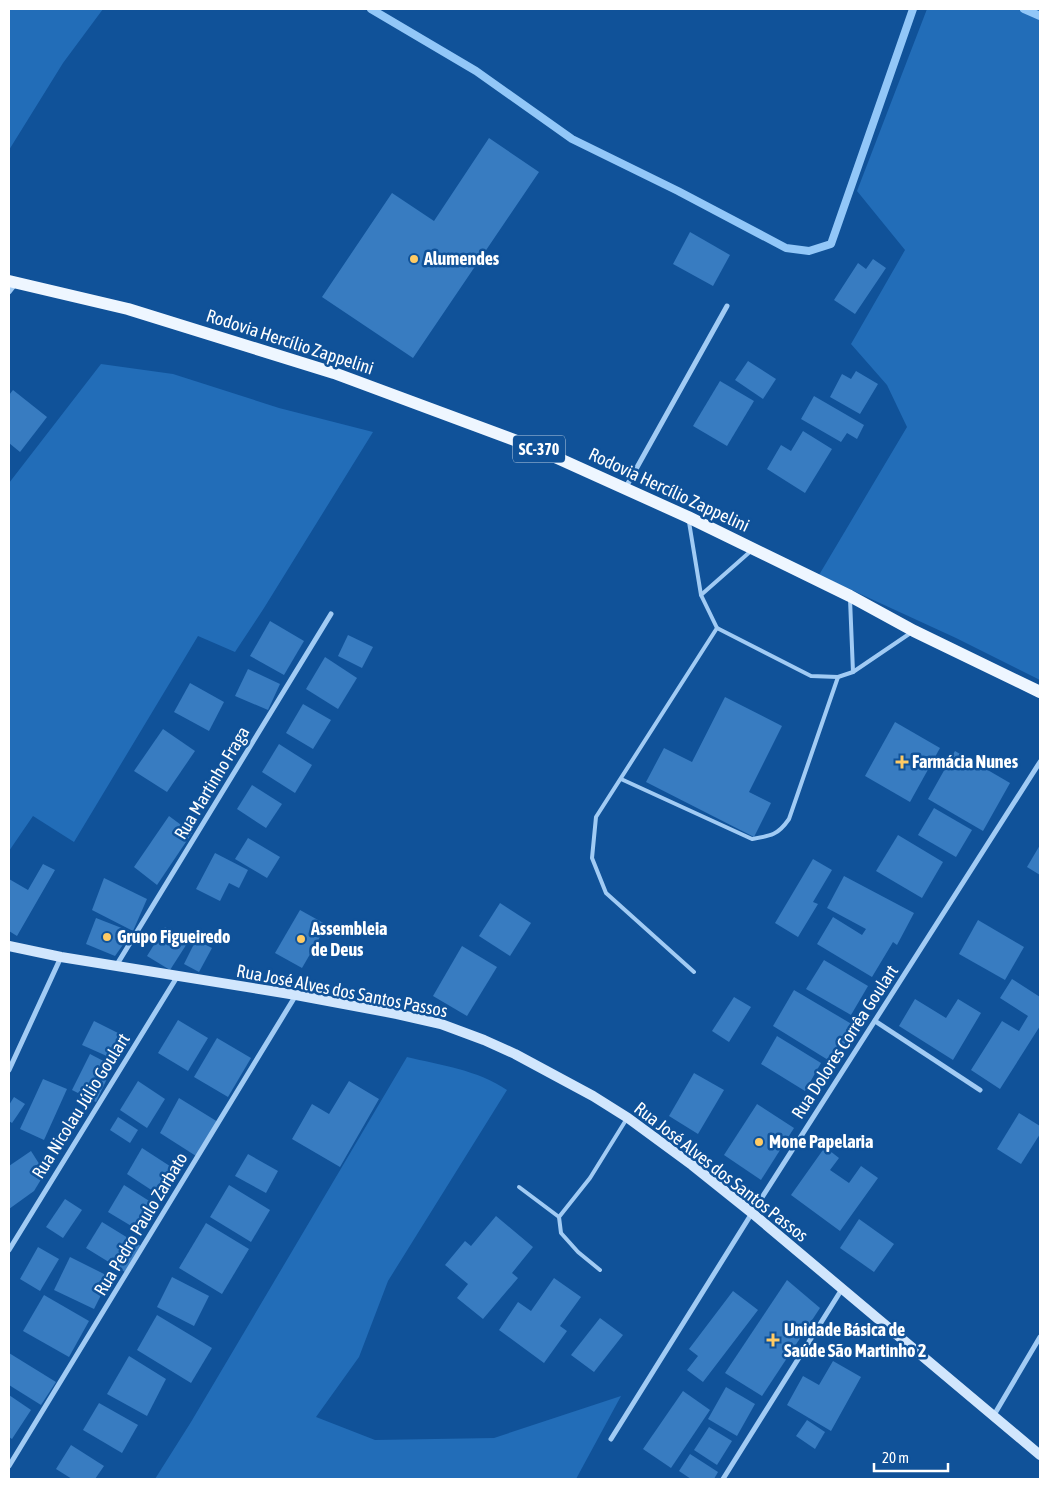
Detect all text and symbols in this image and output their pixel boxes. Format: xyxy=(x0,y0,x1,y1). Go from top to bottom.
place label: Alumendes xyxy=(423,248,500,269)
marker: Alumendes xyxy=(408,253,420,265)
street label: Rodovia Hercílio Zappelini xyxy=(204,305,376,379)
road number: SC-370 xyxy=(513,436,565,462)
street label: Rodovia Hercílio Zappelini xyxy=(586,443,753,536)
street label: Rua Martinho Fraga xyxy=(170,723,253,843)
place label: Farmácia Nunes xyxy=(912,751,1019,772)
marker: Farmácia Nunes xyxy=(896,756,908,768)
place label: Assembleia de Deus xyxy=(310,918,387,960)
place label: Grupo Figueiredo xyxy=(117,926,231,947)
marker: Grupo Figueiredo xyxy=(101,931,113,943)
marker: Assembleia de Deus xyxy=(295,933,307,945)
street label: Rua José Alves dos Santos Passos xyxy=(235,960,449,1021)
street label: Rua Dolores Corrêa Goulart xyxy=(787,961,902,1122)
street label: Rua Nicolau Júlio Goulart xyxy=(27,1029,134,1182)
street label: Rua José Alves dos Santos Passos xyxy=(630,1097,812,1246)
place label: Mone Papelaria xyxy=(769,1131,873,1152)
marker: Mone Papelaria xyxy=(753,1136,765,1148)
street label: Rua Pedro Paulo Zarbato xyxy=(90,1148,192,1299)
place label: Unidade Básica de Saúde São Martinho 2 xyxy=(784,1319,926,1361)
marker: Unidade Básica de Saúde São Martinho 2 xyxy=(766,1333,780,1347)
scale bar xyxy=(874,1440,948,1472)
text: 20 m xyxy=(882,1449,909,1466)

